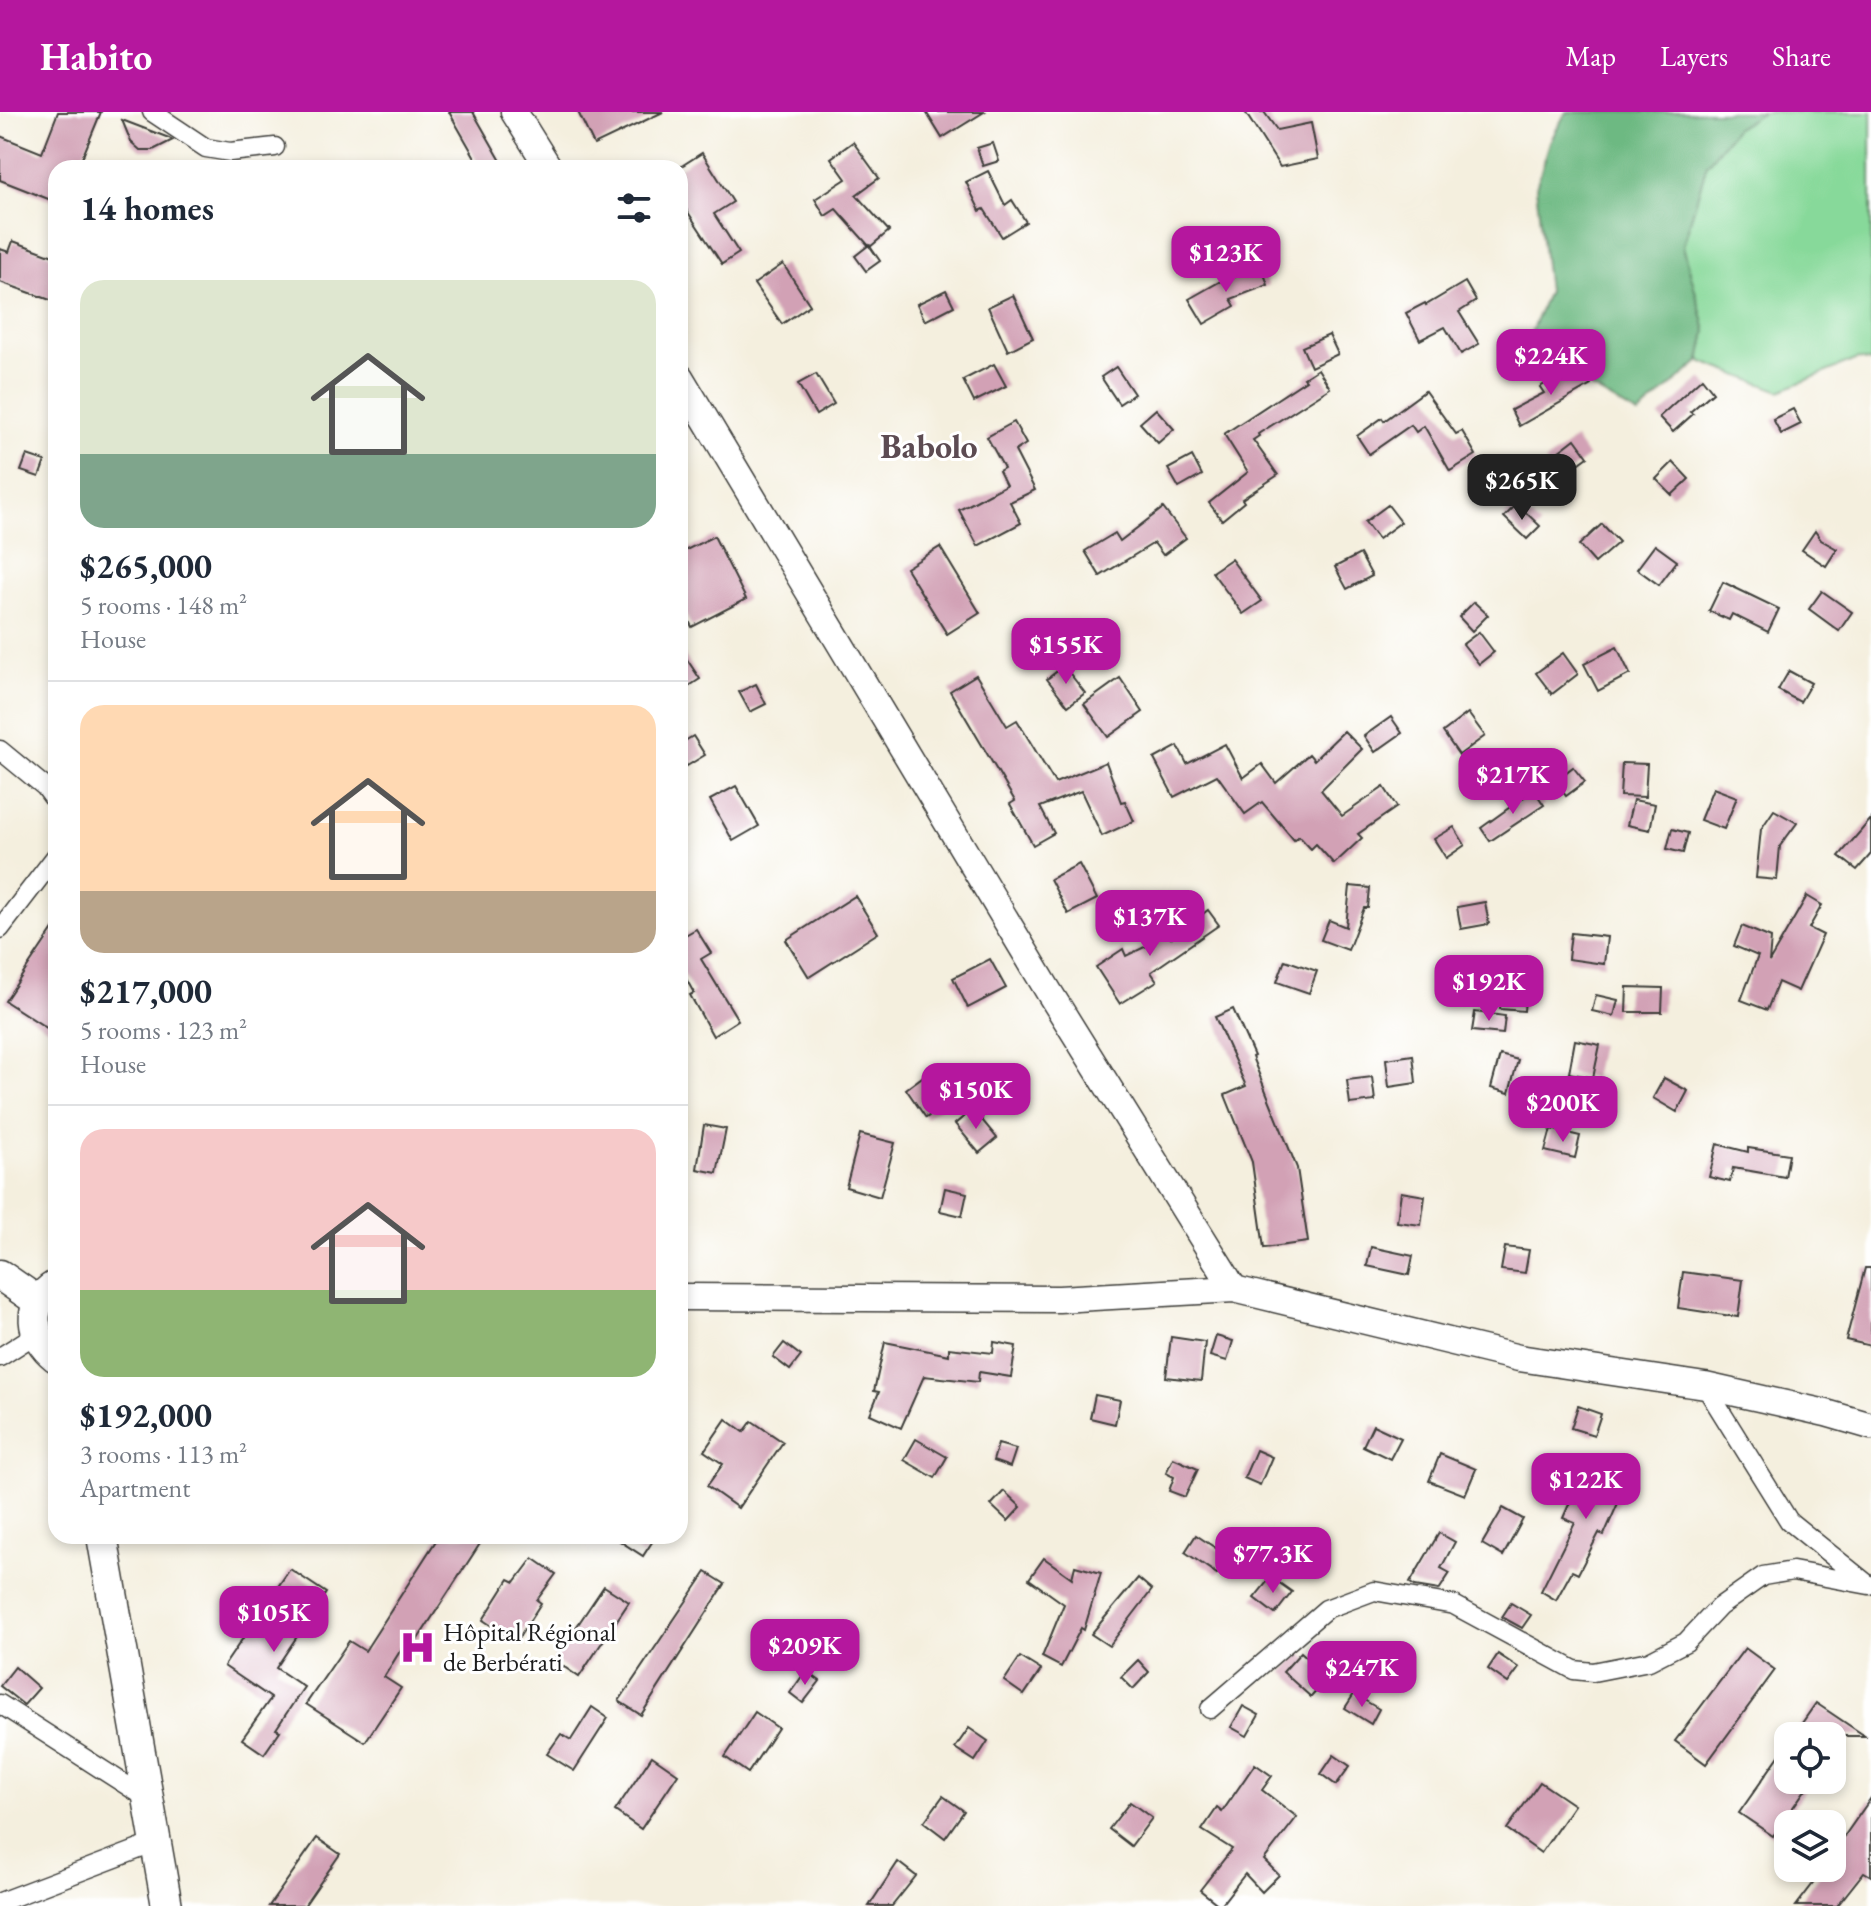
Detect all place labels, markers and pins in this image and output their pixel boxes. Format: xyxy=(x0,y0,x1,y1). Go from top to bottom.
pin: $123K xyxy=(1170,226,1282,294)
pin: $224K xyxy=(1495,329,1607,397)
pin: $265K xyxy=(1466,454,1578,522)
pin: $155K xyxy=(1010,618,1122,686)
pin: $217K xyxy=(1457,748,1569,816)
pin: $137K xyxy=(1094,890,1206,958)
pin: $192K xyxy=(1433,955,1545,1023)
pin: $150K xyxy=(920,1063,1032,1131)
pin: $200K xyxy=(1507,1076,1619,1144)
pin: $122K xyxy=(1530,1453,1642,1521)
pin: $77.3K xyxy=(1208,1527,1338,1595)
pin: $105K xyxy=(218,1586,330,1654)
place label: Hôpital Régional de Berbérati xyxy=(443,1615,616,1679)
pin: $209K xyxy=(749,1619,861,1687)
hospital icon: Hôpital Régional de Berbérati xyxy=(398,1628,436,1666)
pin: $247K xyxy=(1306,1641,1418,1709)

